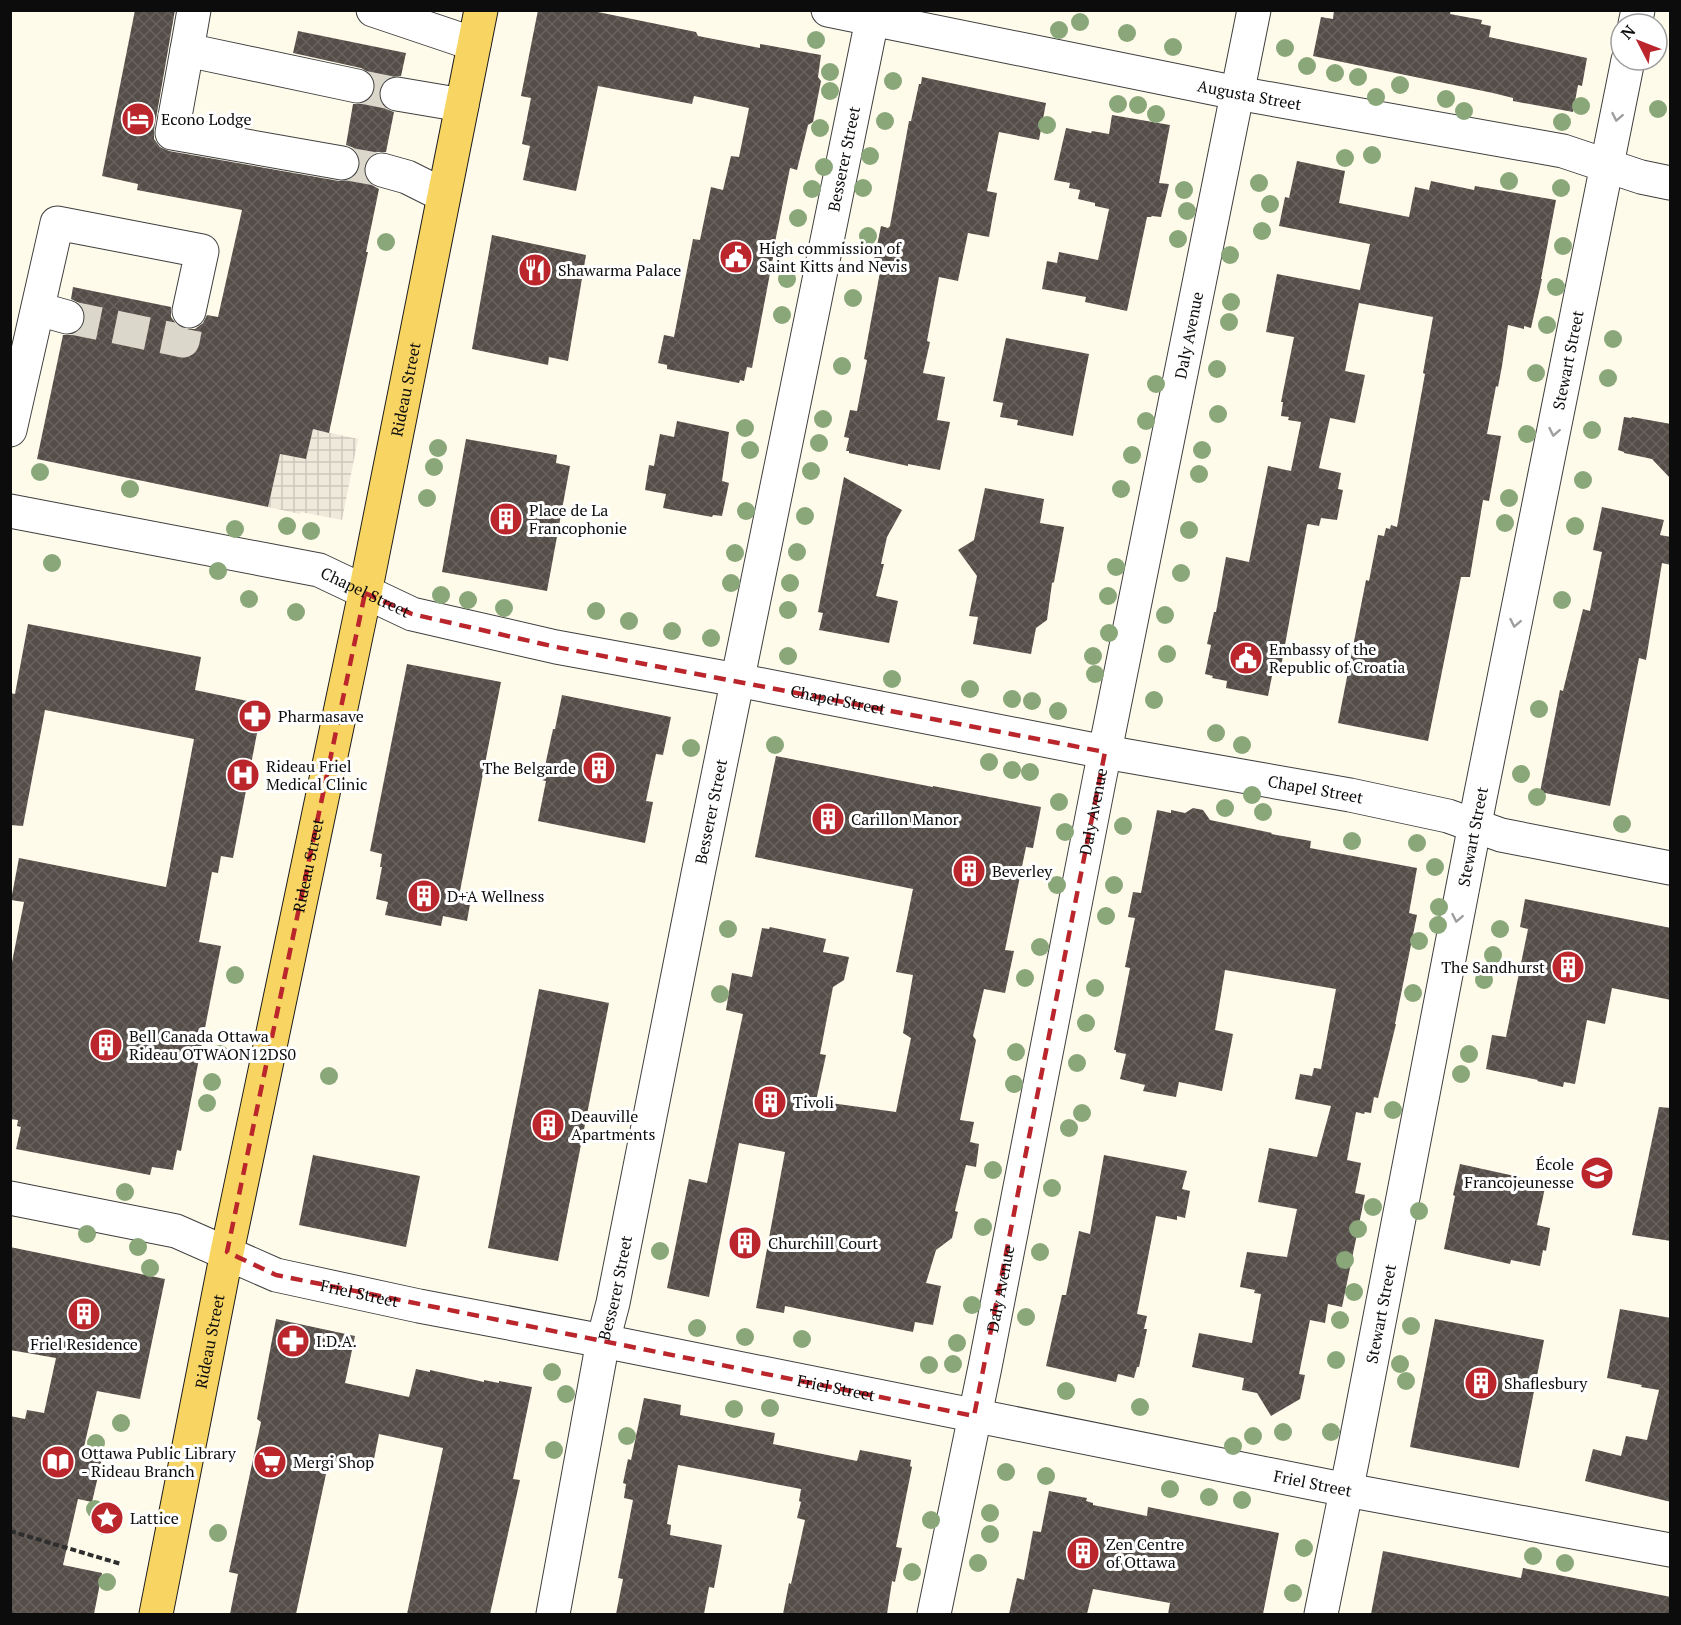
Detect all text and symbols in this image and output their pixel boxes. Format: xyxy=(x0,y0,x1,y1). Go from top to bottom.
north arrow xyxy=(1609,12,1669,72)
text: N xyxy=(1616,20,1640,44)
street label: Augusta Street xyxy=(1196,74,1303,115)
hotel icon: Econo Lodge xyxy=(120,101,156,137)
street label: Besserer Street xyxy=(822,104,865,213)
place label: Econo Lodge xyxy=(161,108,252,130)
one-way arrow xyxy=(1611,112,1624,122)
place label: High commission of Saint Kitts and Nevis xyxy=(759,237,907,277)
public building icon: High commission of Saint Kitts and Nevis xyxy=(718,239,754,275)
restaurant icon: Shawarma Palace xyxy=(517,252,553,288)
place label: Shawarma Palace xyxy=(558,259,681,281)
street label: Daly Avenue xyxy=(1169,290,1208,381)
street label: Stewart Street xyxy=(1547,308,1589,412)
street label: Rideau Street xyxy=(385,340,426,438)
one-way arrow xyxy=(1548,427,1561,437)
place label: Place de La Francophonie xyxy=(529,499,627,539)
building icon: Place de La Francophonie xyxy=(488,501,524,537)
street label: Chapel Street xyxy=(317,561,414,623)
one-way arrow xyxy=(1509,618,1522,628)
place label: Embassy of the Republic of Croatia xyxy=(1269,638,1405,678)
public building icon: Embassy of the Republic of Croatia xyxy=(1228,640,1264,676)
street label: Chapel Street xyxy=(788,680,887,720)
pharmacy icon: Pharmasave xyxy=(237,698,273,734)
place label: Pharmasave xyxy=(278,705,364,727)
building icon: The Belgarde xyxy=(581,750,617,786)
place label: Rideau Friel Medical Clinic xyxy=(266,755,368,795)
hospital icon: Rideau Friel Medical Clinic xyxy=(225,757,261,793)
place label: The Belgarde xyxy=(482,757,576,779)
street label: Besserer Street xyxy=(689,757,732,866)
street label: Daly Avenue xyxy=(1074,766,1112,857)
street label: Chapel Street xyxy=(1266,770,1365,809)
street label: Stewart Street xyxy=(1452,785,1493,888)
building icon: Carillon Manor xyxy=(810,801,846,837)
place label: Carillon Manor xyxy=(851,808,960,830)
street label: Rideau Street xyxy=(287,816,329,914)
building icon: Beverley xyxy=(951,853,987,889)
place label: Beverley xyxy=(992,860,1053,882)
building icon: D+A Wellness xyxy=(406,878,442,914)
place label: D+A Wellness xyxy=(447,885,544,907)
one-way arrow xyxy=(1451,912,1464,922)
building icon: The Sandhurst xyxy=(1550,949,1586,985)
place label: The Sandhurst xyxy=(1441,956,1545,978)
place label: Bell Canada Ottawa Rideau OTWAON12DS0 xyxy=(129,1025,296,1065)
building icon: Bell Canada Ottawa Rideau OTWAON12DS0 xyxy=(88,1027,124,1063)
building icon: Tivoli xyxy=(752,1084,788,1120)
place label: Tivoli xyxy=(793,1091,834,1113)
place label: Deauville Apartments xyxy=(571,1105,655,1145)
building icon: Deauville Apartments xyxy=(530,1107,566,1143)
place label: École Francojeunesse xyxy=(1464,1153,1574,1193)
school or university icon: École Francojeunesse xyxy=(1579,1155,1615,1191)
building icon: Churchill Court xyxy=(727,1225,763,1261)
place label: Churchill Court xyxy=(768,1232,878,1254)
street label: Besserer Street xyxy=(593,1234,637,1343)
street label: Daly Avenue xyxy=(981,1243,1019,1334)
street label: Stewart Street xyxy=(1360,1262,1401,1366)
street label: Friel Street xyxy=(319,1274,401,1312)
street label: Rideau Street xyxy=(189,1292,230,1390)
building icon: Friel Residence xyxy=(66,1296,102,1332)
pharmacy icon: I.D.A. xyxy=(275,1323,311,1359)
place label: I.D.A. xyxy=(316,1330,357,1352)
place label: Friel Residence xyxy=(30,1333,138,1355)
building icon: Shaflesbury xyxy=(1463,1365,1499,1401)
street label: Friel Street xyxy=(795,1369,877,1406)
place label: Shaflesbury xyxy=(1504,1372,1588,1394)
place label: Ottawa Public Library - Rideau Branch xyxy=(81,1442,237,1482)
library icon: Ottawa Public Library - Rideau Branch xyxy=(40,1444,76,1480)
supermarket icon: Mergi Shop xyxy=(252,1444,288,1480)
place label: Mergi Shop xyxy=(293,1451,374,1473)
street label: Friel Street xyxy=(1272,1465,1354,1502)
place icon: Lattice xyxy=(89,1500,125,1536)
place label: Lattice xyxy=(130,1507,179,1529)
place label: Zen Centre of Ottawa xyxy=(1106,1533,1184,1573)
building icon: Zen Centre of Ottawa xyxy=(1065,1535,1101,1571)

